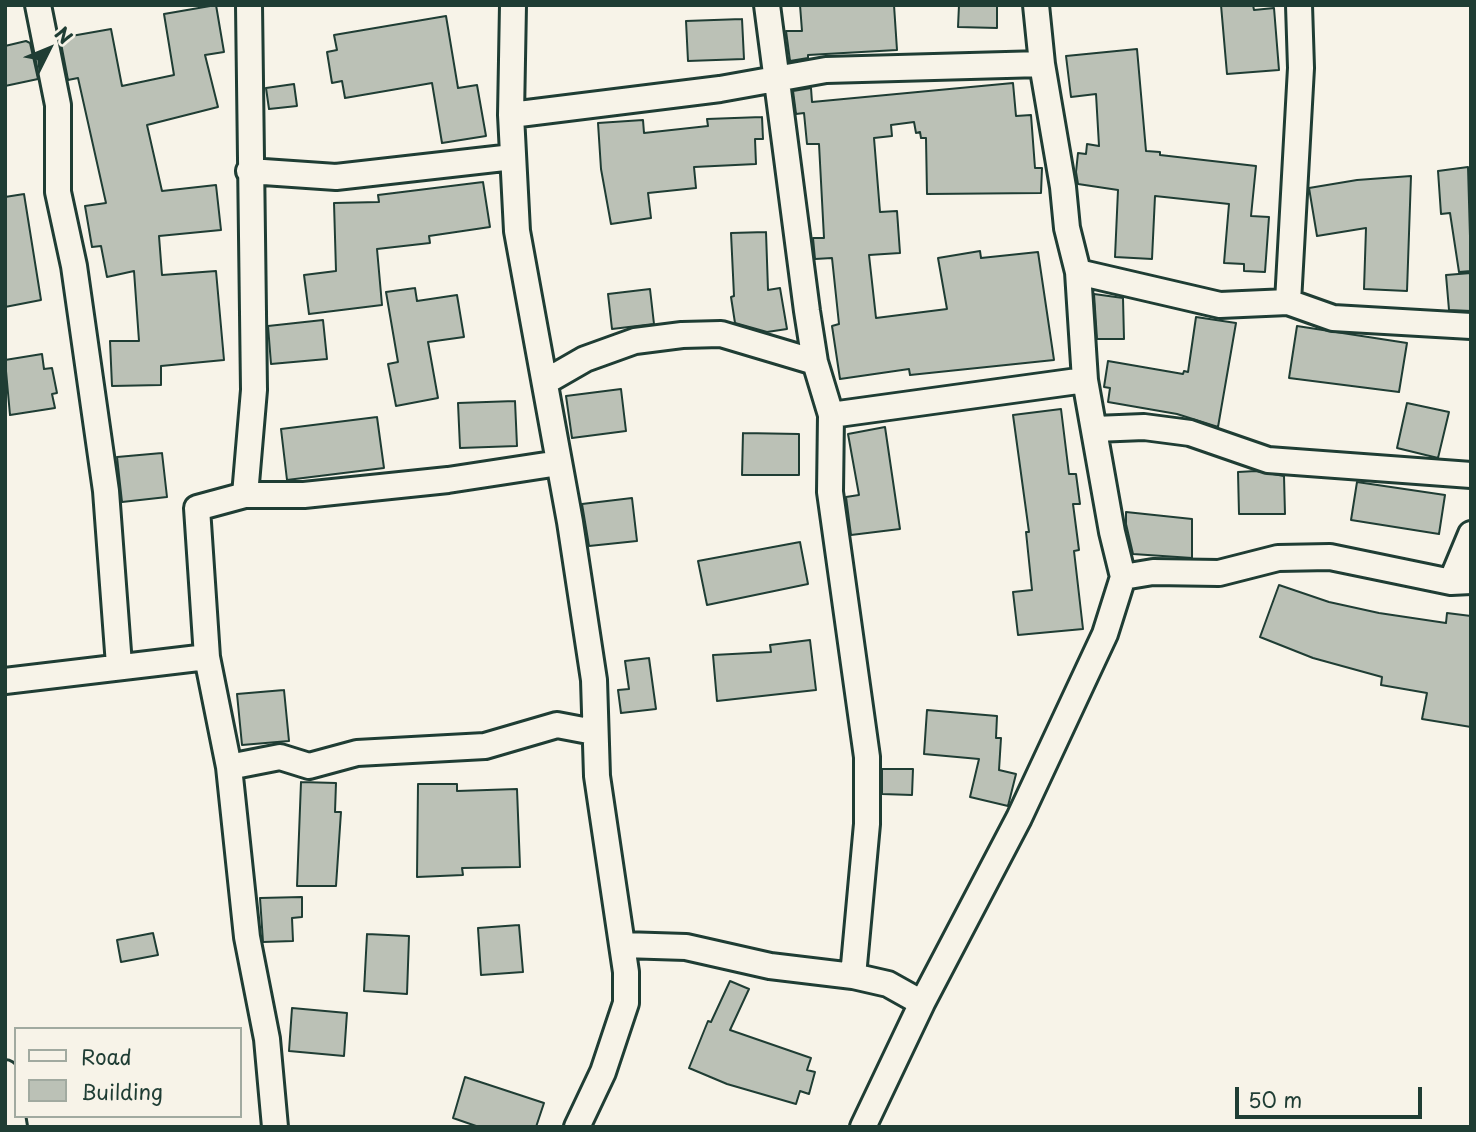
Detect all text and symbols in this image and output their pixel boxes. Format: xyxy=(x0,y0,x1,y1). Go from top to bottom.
north arrow xyxy=(14,14,84,84)
text: N xyxy=(49,20,80,50)
legend xyxy=(14,1027,242,1118)
text: Road xyxy=(81,1040,132,1072)
scale bar xyxy=(1238,1072,1425,1116)
text: Building xyxy=(81,1075,163,1107)
text: 50 m xyxy=(1248,1083,1302,1115)

